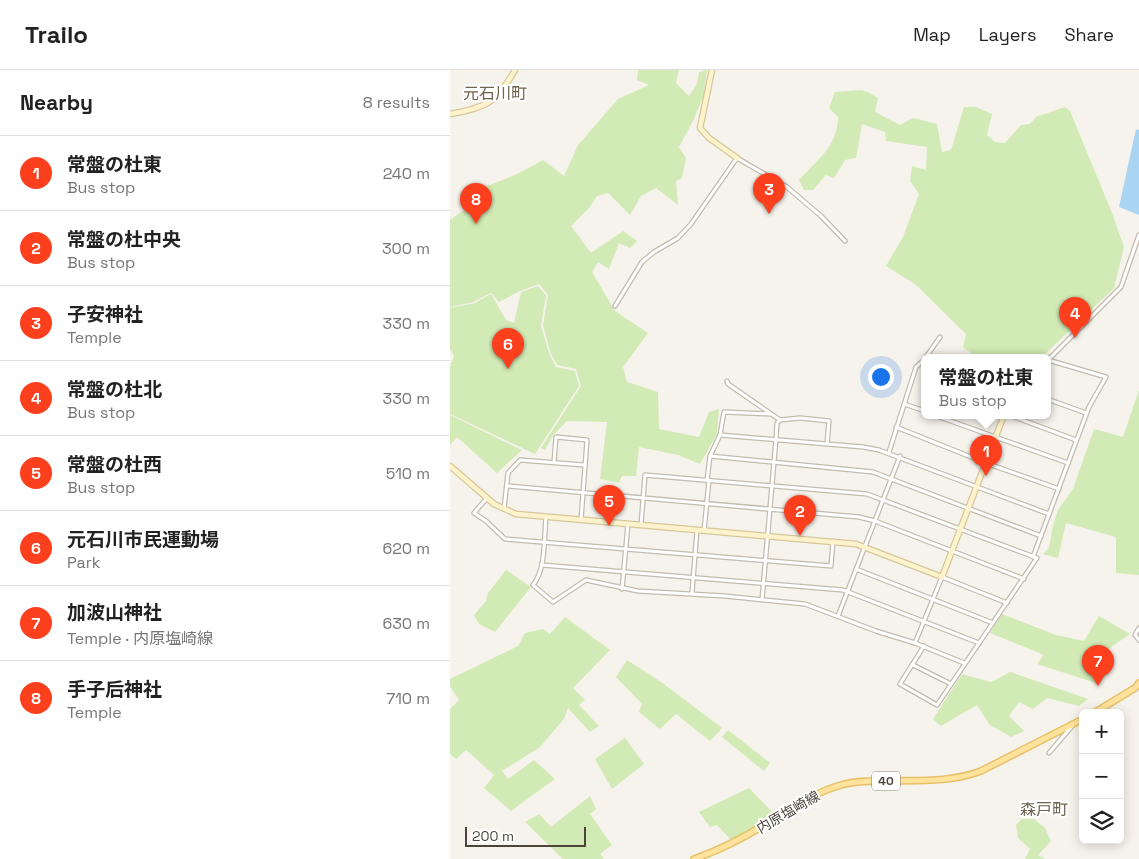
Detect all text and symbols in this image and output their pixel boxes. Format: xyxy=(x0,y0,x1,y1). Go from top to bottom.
text: Trailo xyxy=(25,19,88,50)
text: Map xyxy=(913,23,951,46)
text: Layers xyxy=(979,23,1036,46)
text: Share xyxy=(1064,23,1114,46)
district label: 元石川町 xyxy=(463,83,527,104)
text: Nearby xyxy=(20,89,93,116)
text: 8 results xyxy=(363,92,430,113)
text: 常盤の杜東 xyxy=(67,152,162,177)
text: 1 xyxy=(32,163,40,184)
text: 240 m xyxy=(383,163,430,184)
pin: 3 xyxy=(753,173,785,214)
text: Bus stop xyxy=(67,177,135,198)
pin: 8 xyxy=(460,183,492,224)
text: 常盤の杜中央 xyxy=(67,227,181,252)
text: 2 xyxy=(31,238,41,259)
text: 300 m xyxy=(382,238,430,259)
text: Bus stop xyxy=(67,252,135,273)
pin: 4 xyxy=(1059,297,1091,338)
text: 子安神社 xyxy=(67,302,143,327)
text: 3 xyxy=(31,313,41,334)
text: 330 m xyxy=(383,313,430,334)
text: Temple xyxy=(67,327,122,348)
pin: 6 xyxy=(492,328,524,369)
popup xyxy=(921,354,1051,419)
your location xyxy=(868,364,894,390)
text: 常盤の杜東 xyxy=(938,365,1034,390)
text: 常盤の杜北 xyxy=(67,377,162,402)
text: 4 xyxy=(31,388,41,409)
text: 330 m xyxy=(383,388,430,409)
text: Bus stop xyxy=(938,390,1007,411)
text: Bus stop xyxy=(67,402,135,423)
pin: 1 xyxy=(970,435,1002,476)
text: 常盤の杜西 xyxy=(67,452,162,477)
text: 5 xyxy=(31,463,41,484)
text: 510 m xyxy=(386,463,430,484)
text: Bus stop xyxy=(67,477,135,498)
pin: 5 xyxy=(593,485,625,526)
pin: 2 xyxy=(784,495,816,536)
text: 元石川市民運動場 xyxy=(67,527,219,552)
text: 6 xyxy=(31,538,41,559)
text: 620 m xyxy=(382,538,430,559)
text: Park xyxy=(67,552,100,573)
text: 加波山神社 xyxy=(67,600,162,625)
text: 7 xyxy=(32,613,40,634)
text: 630 m xyxy=(382,613,430,634)
text: Temple · 内原塩崎線 xyxy=(67,628,213,649)
pin: 7 xyxy=(1082,645,1114,686)
text: 手子后神社 xyxy=(67,677,162,702)
text: 8 xyxy=(31,688,41,709)
text: 710 m xyxy=(386,688,430,709)
text: Temple xyxy=(67,702,122,723)
map controls xyxy=(1079,709,1124,844)
button: + xyxy=(1079,709,1124,754)
button: − xyxy=(1079,754,1124,799)
road number: 40 xyxy=(872,771,900,790)
street label: 内原塩崎線 xyxy=(753,787,823,837)
district label: 森戸町 xyxy=(1020,799,1068,820)
button: layers xyxy=(1079,799,1124,844)
scale bar xyxy=(465,824,586,847)
text: 200 m xyxy=(472,827,514,845)

